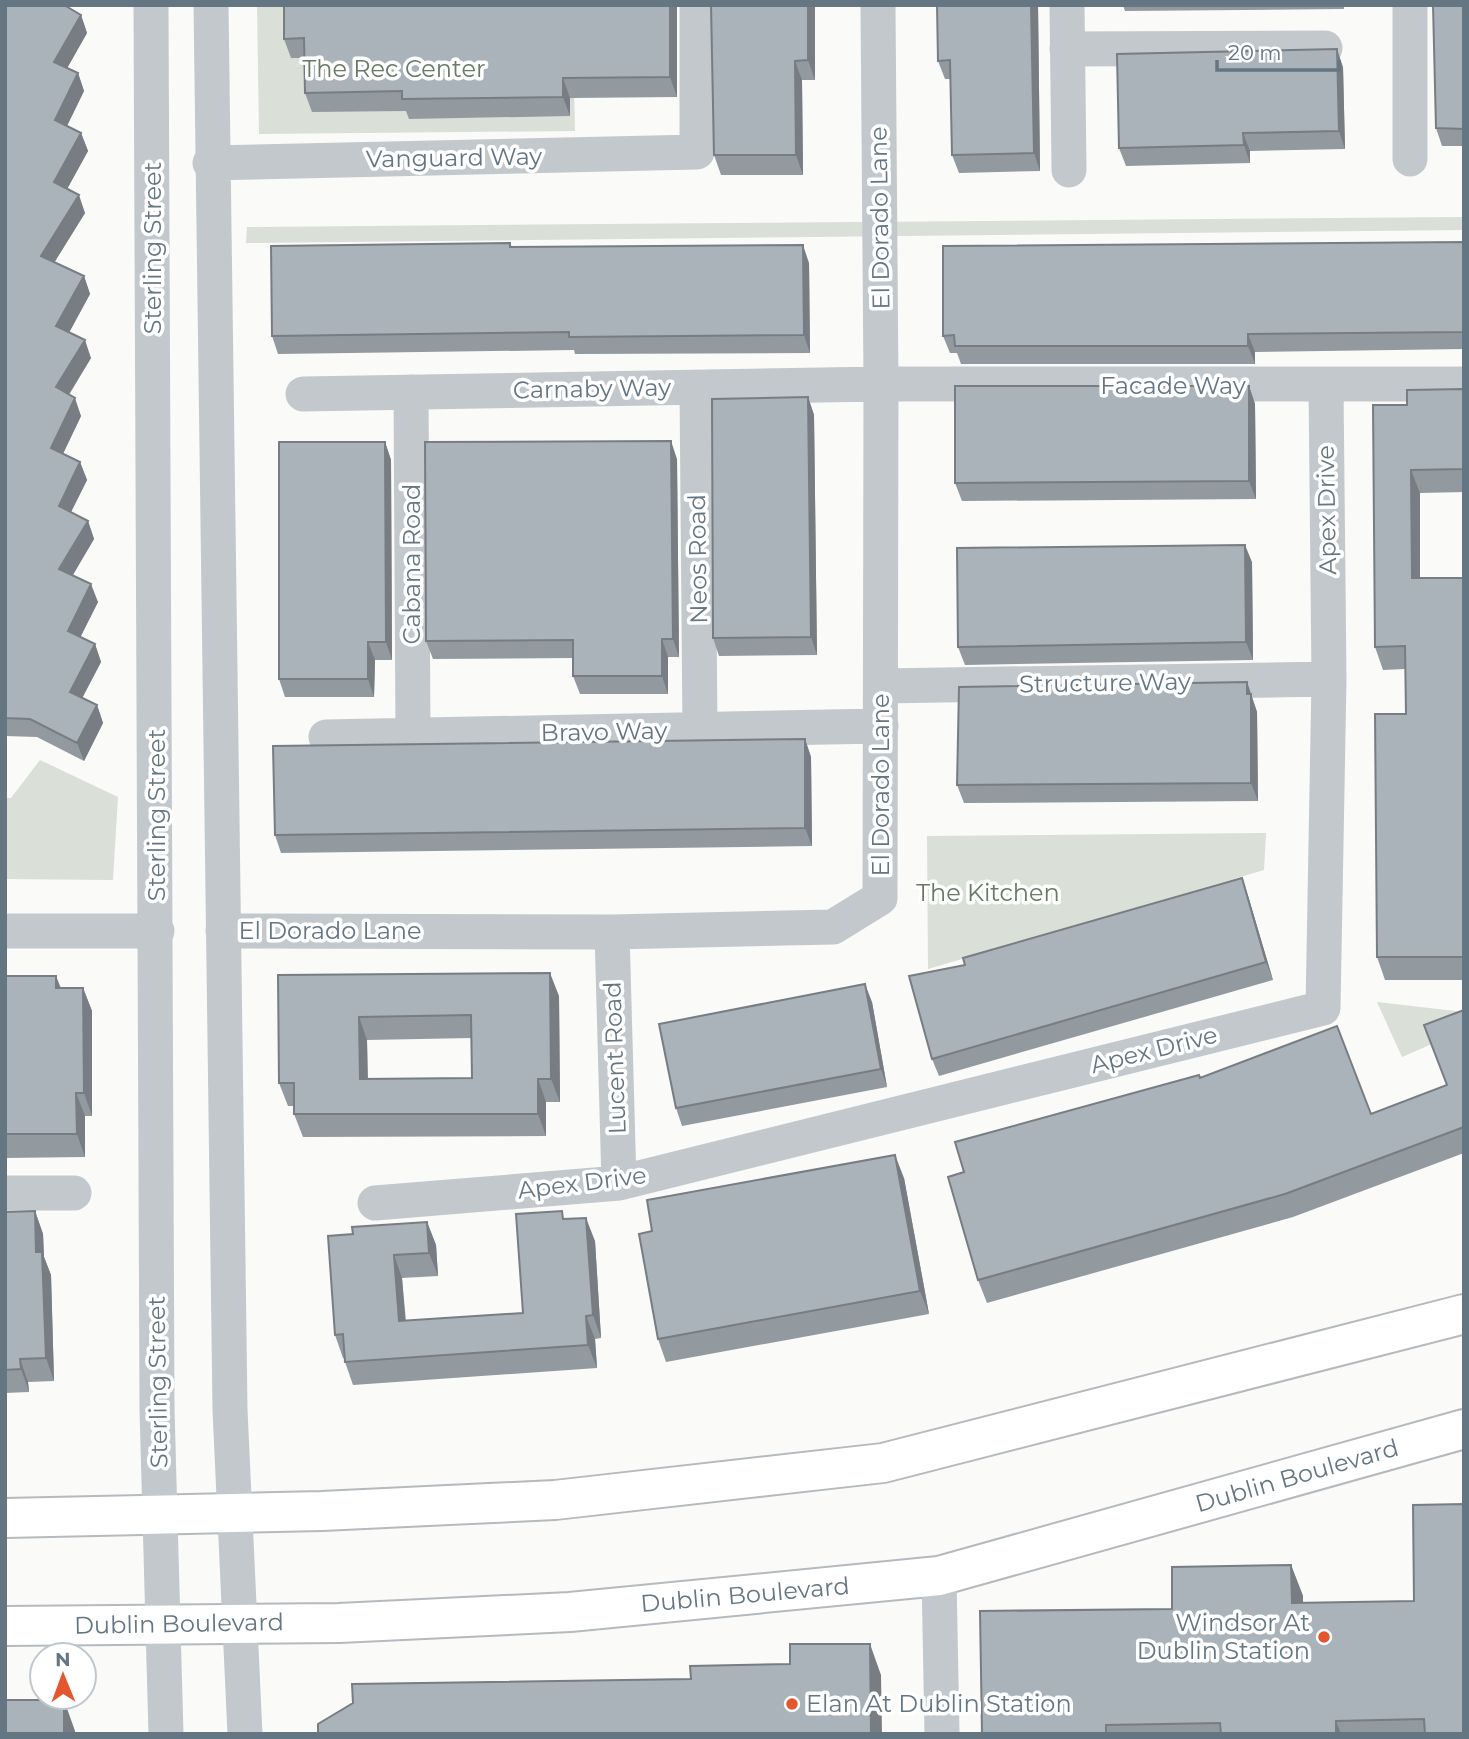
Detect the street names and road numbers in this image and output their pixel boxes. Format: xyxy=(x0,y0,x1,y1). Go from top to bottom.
street label: El Dorado Lane xyxy=(863,126,896,310)
street label: Vanguard Way xyxy=(366,141,542,174)
street label: Sterling Street xyxy=(138,162,167,334)
street label: Facade Way xyxy=(1100,371,1246,400)
street label: Carnaby Way xyxy=(513,373,671,404)
street label: Apex Drive xyxy=(1311,445,1342,575)
street label: Cabana Road xyxy=(397,484,426,644)
street label: Neos Road xyxy=(682,494,713,624)
street label: Structure Way xyxy=(1019,667,1191,698)
street label: El Dorado Lane xyxy=(866,693,895,877)
street label: Bravo Way xyxy=(540,716,668,747)
street label: Sterling Street xyxy=(142,729,171,901)
street label: El Dorado Lane xyxy=(238,916,422,945)
street label: Lucent Road xyxy=(597,981,632,1135)
street label: Apex Drive xyxy=(1087,1020,1220,1079)
street label: Apex Drive xyxy=(516,1160,648,1205)
street label: Sterling Street xyxy=(141,1295,174,1468)
street label: Dublin Boulevard xyxy=(1192,1433,1402,1518)
street label: Dublin Boulevard xyxy=(639,1571,851,1618)
street label: Dublin Boulevard xyxy=(74,1607,284,1640)

